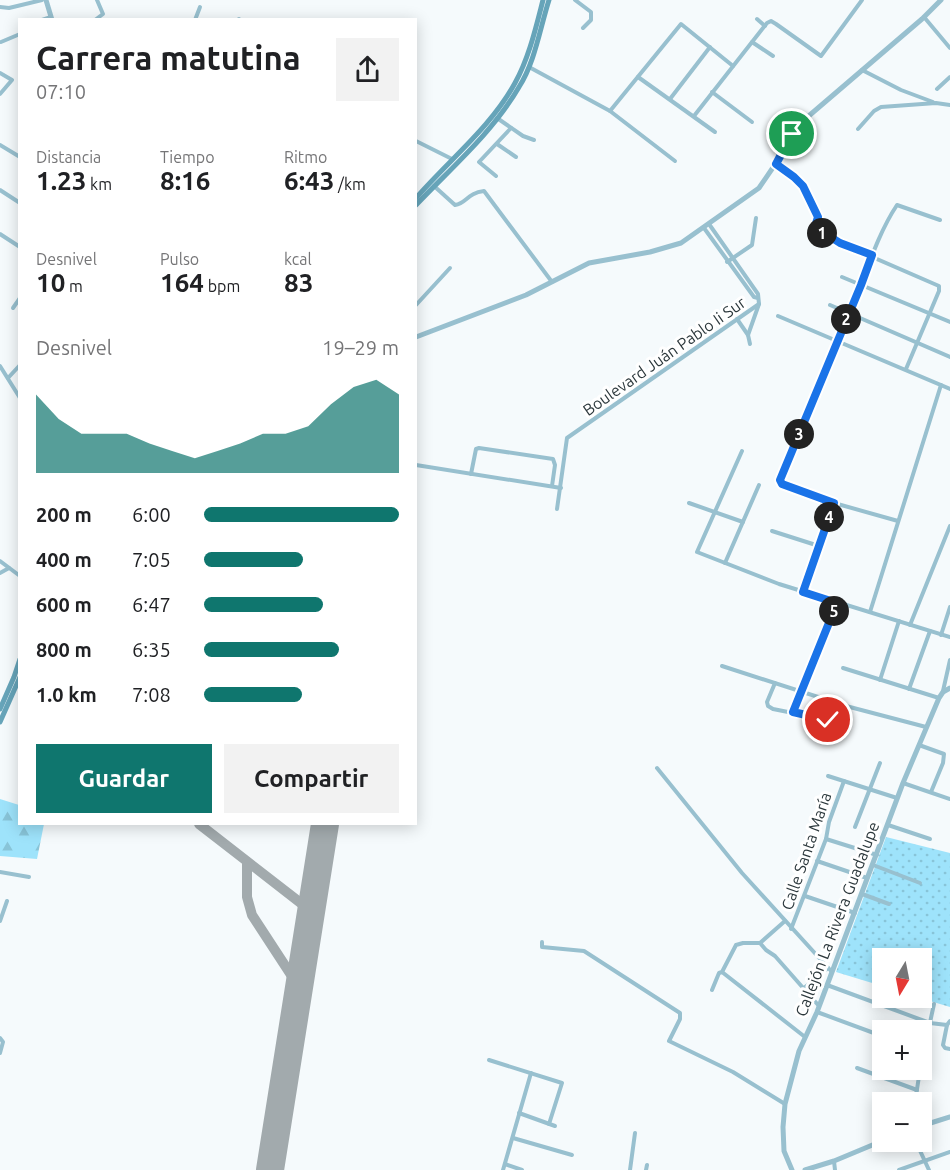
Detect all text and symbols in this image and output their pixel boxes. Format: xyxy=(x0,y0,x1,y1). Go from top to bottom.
button: share xyxy=(336,38,399,101)
text: Carrera matutina xyxy=(36,39,301,76)
text: 07:10 xyxy=(36,80,86,103)
pin xyxy=(766,108,817,159)
icon: arrive xyxy=(775,117,808,150)
text: Distancia xyxy=(36,148,101,166)
text: Tiempo xyxy=(160,148,215,166)
text: Ritmo xyxy=(284,148,327,166)
text: 1.23 xyxy=(36,166,86,195)
text: 8:16 xyxy=(160,166,210,195)
text: 6:43 xyxy=(284,166,334,195)
text: km xyxy=(86,175,112,193)
text: /km xyxy=(334,175,366,193)
pin: 1 xyxy=(807,218,837,248)
text: 1 xyxy=(817,224,827,242)
text: Desnivel xyxy=(36,250,97,268)
text: Pulso xyxy=(160,250,199,268)
text: kcal xyxy=(284,250,312,268)
text: 10 xyxy=(36,268,65,297)
text: 164 xyxy=(160,268,204,297)
text: 83 xyxy=(284,268,313,297)
text: m xyxy=(65,277,83,295)
text: bpm xyxy=(204,277,240,295)
street label: Boulevard Juán Pablo Ii Sur xyxy=(579,293,749,419)
pin: 2 xyxy=(831,304,861,334)
text: 2 xyxy=(841,310,851,328)
text: Desnivel xyxy=(36,336,112,359)
text: 19–29 m xyxy=(322,336,399,359)
pin: 3 xyxy=(784,419,814,449)
text: 3 xyxy=(794,425,804,443)
pin: 4 xyxy=(814,502,844,532)
text: 200 m xyxy=(36,503,92,526)
text: 6:00 xyxy=(132,503,171,526)
text: 4 xyxy=(824,508,834,526)
text: 400 m xyxy=(36,548,92,571)
text: 7:05 xyxy=(132,548,171,571)
text: 600 m xyxy=(36,593,92,616)
text: 6:47 xyxy=(132,593,171,616)
pin: 5 xyxy=(819,596,849,626)
text: 5 xyxy=(829,602,839,620)
text: 800 m xyxy=(36,638,92,661)
text: 6:35 xyxy=(132,638,171,661)
text: 1.0 km xyxy=(36,683,97,706)
text: 7:08 xyxy=(132,683,171,706)
pin xyxy=(802,694,853,745)
icon: check xyxy=(811,703,844,736)
button: Guardar xyxy=(36,744,212,813)
button: Compartir xyxy=(224,744,399,813)
street label: Calle Santa María xyxy=(777,790,835,912)
street label: Callejón La Rivera Guadalupe xyxy=(792,819,882,1019)
north arrow xyxy=(872,948,932,1008)
map controls xyxy=(872,948,932,1152)
button: + xyxy=(872,1020,932,1080)
button: − xyxy=(872,1092,932,1152)

